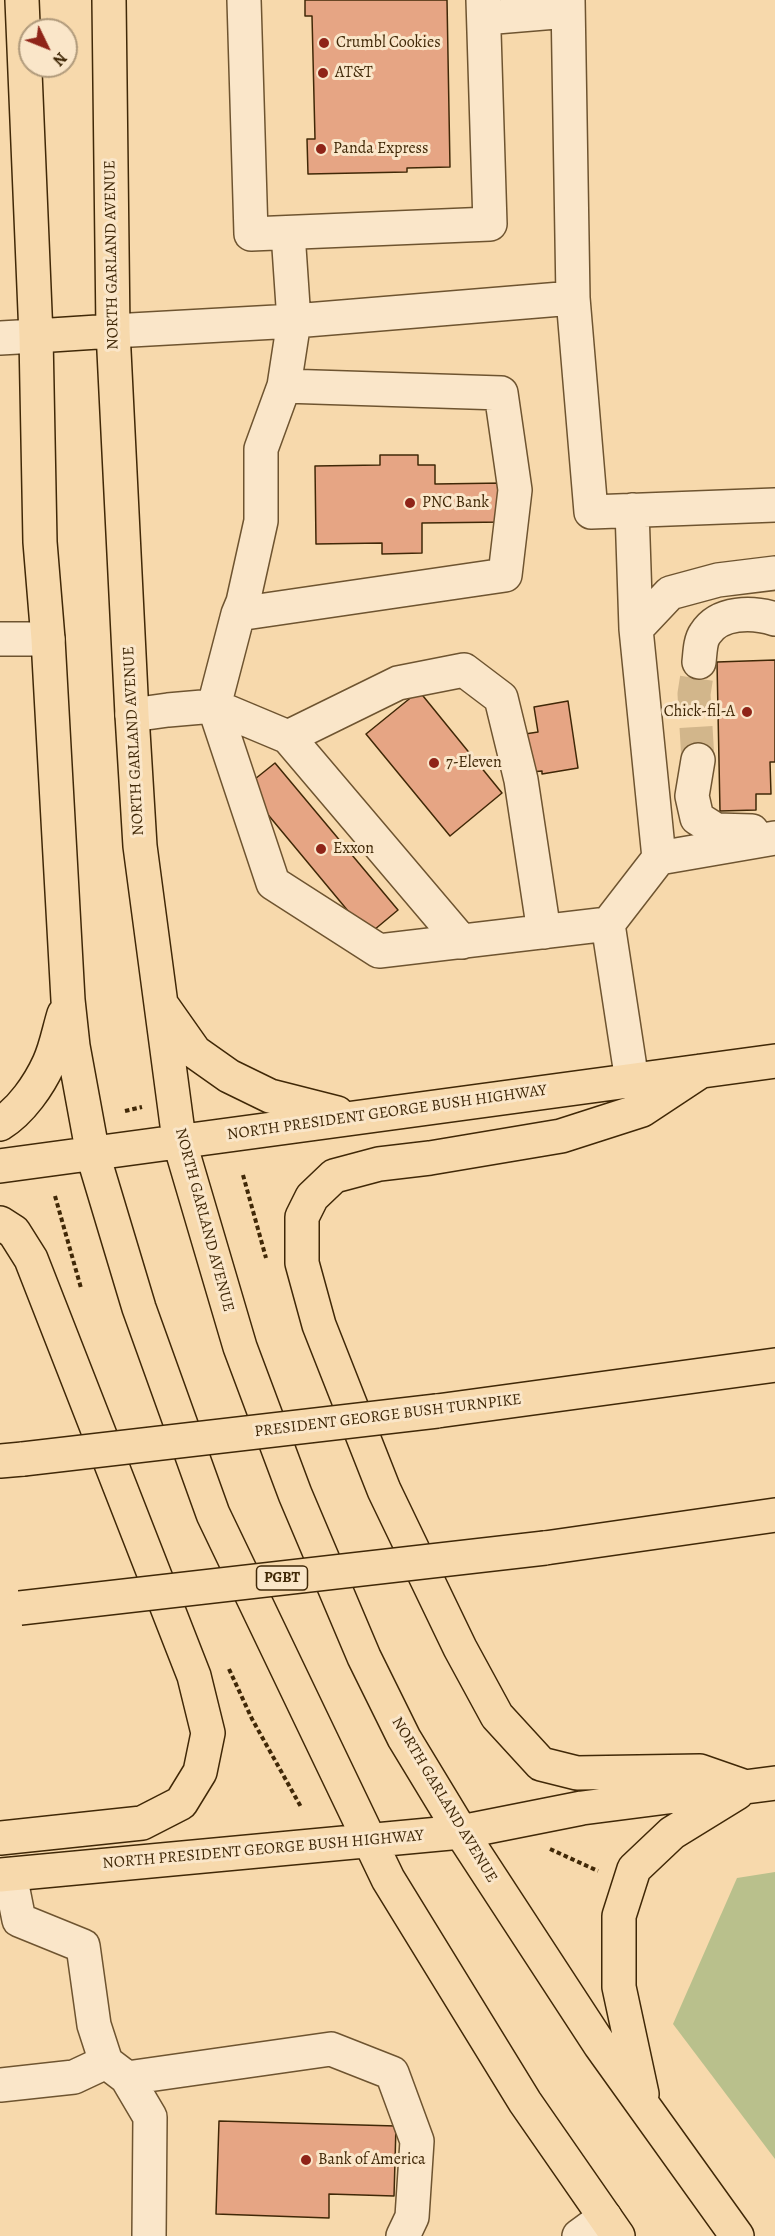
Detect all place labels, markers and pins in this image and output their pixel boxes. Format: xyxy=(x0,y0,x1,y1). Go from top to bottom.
place label: Crumbl Cookies xyxy=(336,33,441,53)
marker: Crumbl Cookies xyxy=(317,36,331,50)
place label: AT&T xyxy=(335,63,373,83)
marker: AT&T xyxy=(316,66,330,80)
place label: Panda Express xyxy=(333,139,428,159)
marker: Panda Express xyxy=(314,142,328,156)
place label: PNC Bank xyxy=(422,493,489,513)
marker: PNC Bank xyxy=(403,496,417,510)
place label: Chick-fil-A xyxy=(664,702,735,722)
marker: Chick-fil-A xyxy=(740,705,754,719)
place label: 7-Eleven xyxy=(446,753,502,773)
marker: 7-Eleven xyxy=(427,756,441,770)
place label: Exxon xyxy=(333,839,374,859)
marker: Exxon xyxy=(314,842,328,856)
place label: Bank of America xyxy=(318,2150,426,2170)
marker: Bank of America xyxy=(299,2153,313,2167)

